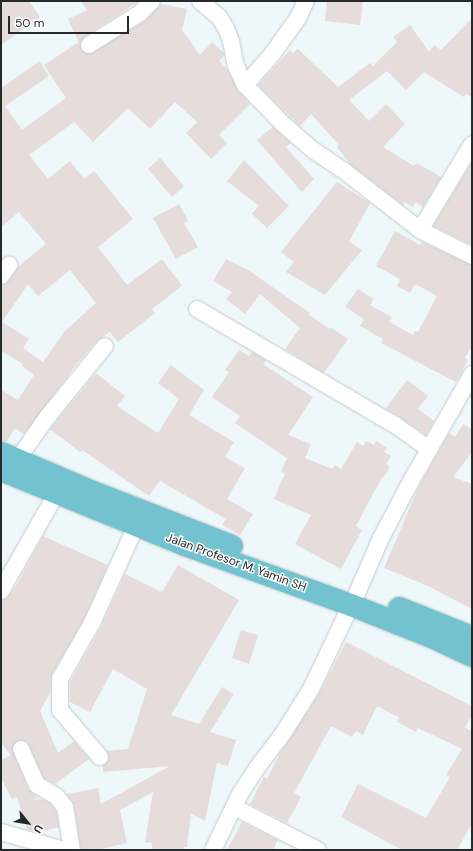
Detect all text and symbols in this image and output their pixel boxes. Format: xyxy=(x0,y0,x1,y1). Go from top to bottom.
scale bar xyxy=(10,8,131,34)
text: 50 m xyxy=(15,15,44,31)
street label: Jalan Profesor M. Yamin SH xyxy=(164,531,308,595)
north arrow xyxy=(8,803,48,843)
text: U xyxy=(30,822,46,836)

